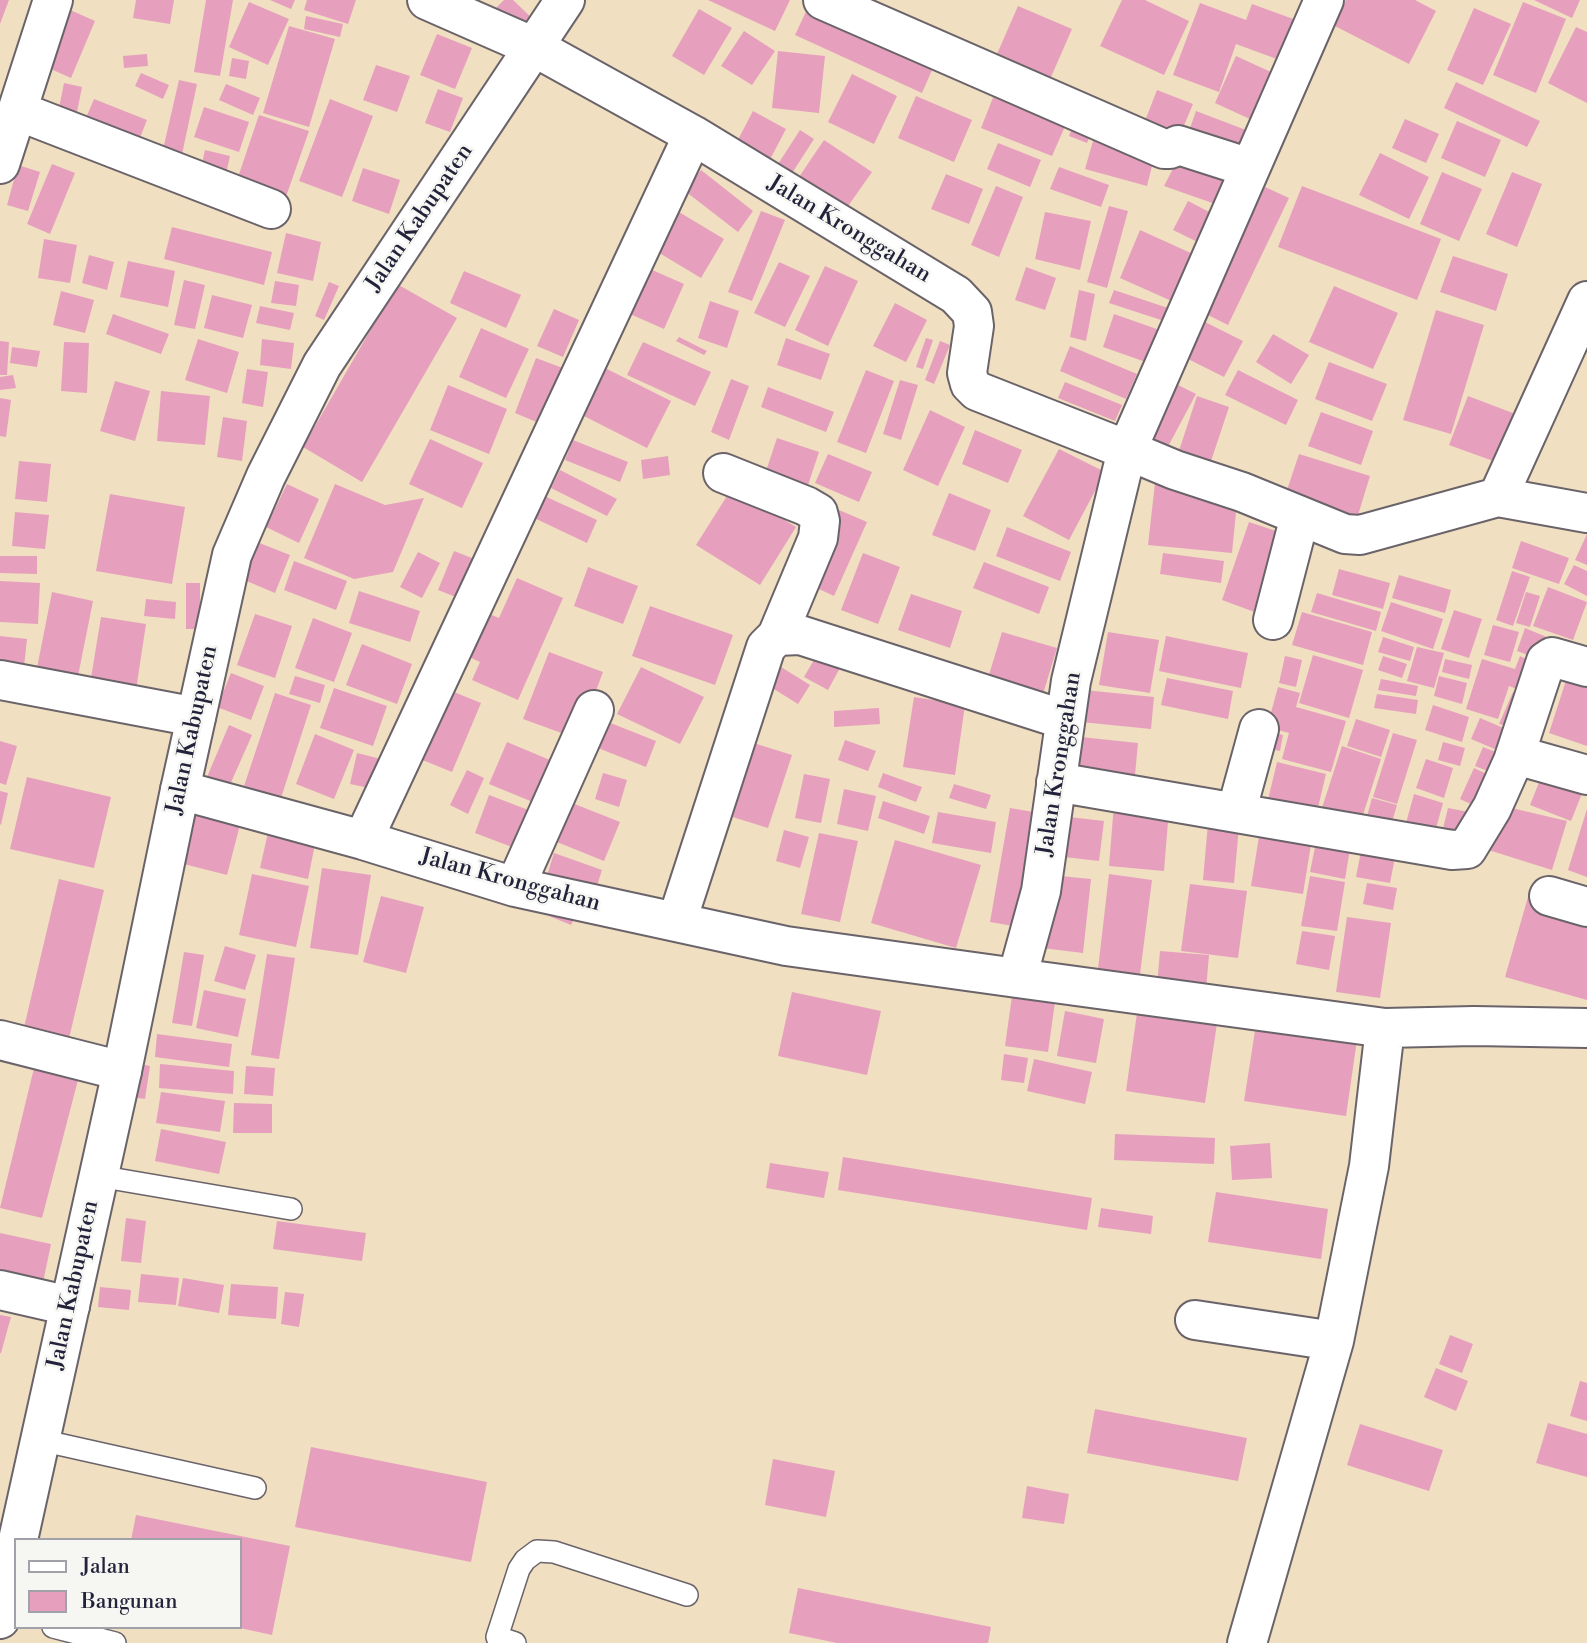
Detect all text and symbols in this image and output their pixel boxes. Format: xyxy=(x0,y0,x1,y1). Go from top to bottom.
street label: Jalan Kabupaten xyxy=(360,139,480,297)
street label: Jalan Kronggahan xyxy=(762,170,936,290)
street label: Jalan Kabupaten xyxy=(162,643,224,817)
street label: Jalan Kronggahan xyxy=(1032,670,1088,858)
street label: Jalan Kronggahan xyxy=(417,844,603,918)
street label: Jalan Kabupaten xyxy=(43,1198,105,1372)
legend xyxy=(14,1538,242,1629)
text: Jalan xyxy=(81,1554,130,1580)
text: Bangunan xyxy=(81,1589,177,1615)

